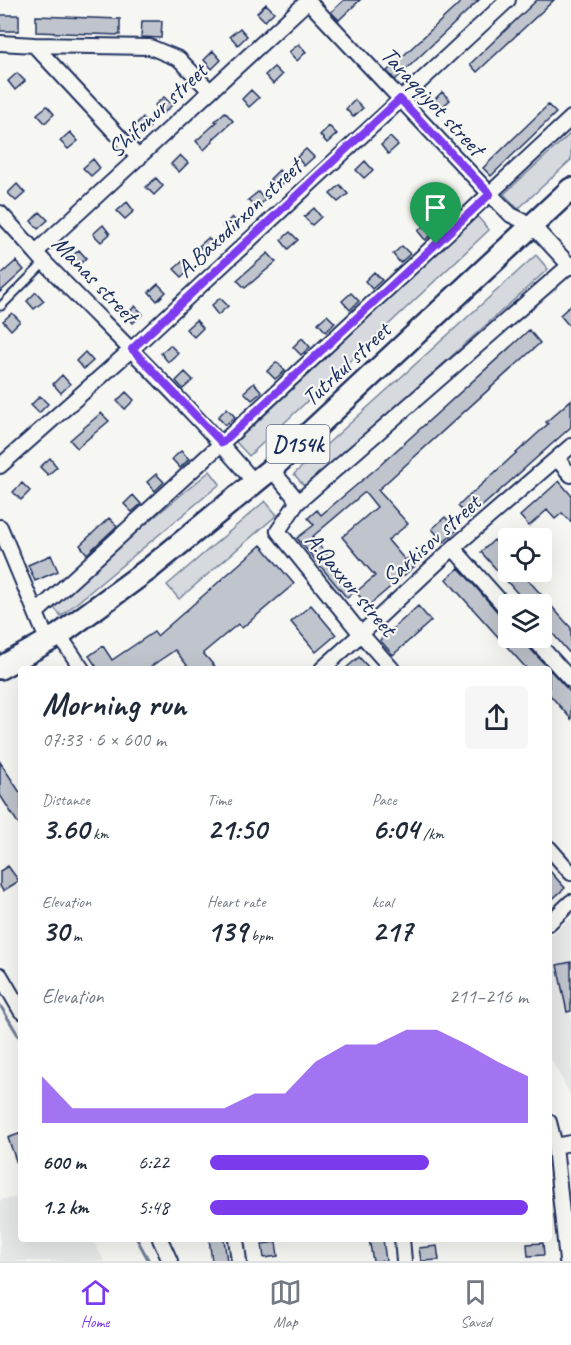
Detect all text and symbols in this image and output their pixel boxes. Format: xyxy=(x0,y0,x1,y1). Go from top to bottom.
street label: Taraqqiyot street xyxy=(375,40,493,164)
street label: Shifonur street xyxy=(101,55,215,164)
street label: A.Baxodirxon street xyxy=(170,150,310,284)
pin xyxy=(410,182,461,244)
icon: arrive xyxy=(419,191,452,224)
street label: Manas street xyxy=(46,229,146,331)
street label: Tutrkul street xyxy=(295,314,398,413)
road number: D154k xyxy=(266,425,330,463)
street label: Sarkisov street xyxy=(375,486,488,592)
street label: A.Qaxxor street xyxy=(299,526,405,644)
map controls xyxy=(498,528,552,648)
button: locate xyxy=(498,528,552,582)
button: layers xyxy=(498,594,552,648)
text: Morning run xyxy=(42,683,186,725)
button: share xyxy=(465,686,528,749)
text: 07:33 · 6 × 600 m xyxy=(42,727,166,752)
text: Distance xyxy=(42,790,90,810)
text: Time xyxy=(207,790,231,810)
text: Pace xyxy=(372,790,397,810)
text: 3.60 xyxy=(42,810,89,848)
text: 21:50 xyxy=(207,810,266,848)
text: 6:04 xyxy=(372,810,419,848)
text: km xyxy=(89,824,109,844)
text: /km xyxy=(419,824,444,844)
text: Elevation xyxy=(42,892,91,912)
text: Heart rate xyxy=(207,892,265,912)
text: kcal xyxy=(372,892,393,912)
text: 30 xyxy=(42,912,69,950)
text: 139 xyxy=(207,912,247,950)
text: 217 xyxy=(372,912,412,950)
text: m xyxy=(69,926,82,946)
text: bpm xyxy=(247,926,273,946)
text: Elevation xyxy=(42,984,104,1009)
text: 211–216 m xyxy=(449,984,528,1009)
text: 600 m xyxy=(42,1150,86,1175)
text: 6:22 xyxy=(138,1150,169,1175)
text: 1.2 km xyxy=(42,1195,89,1220)
text: 5:48 xyxy=(138,1195,169,1220)
tab: Home xyxy=(79,1276,112,1332)
tab: Map xyxy=(269,1276,302,1332)
tab: Saved xyxy=(459,1276,492,1332)

